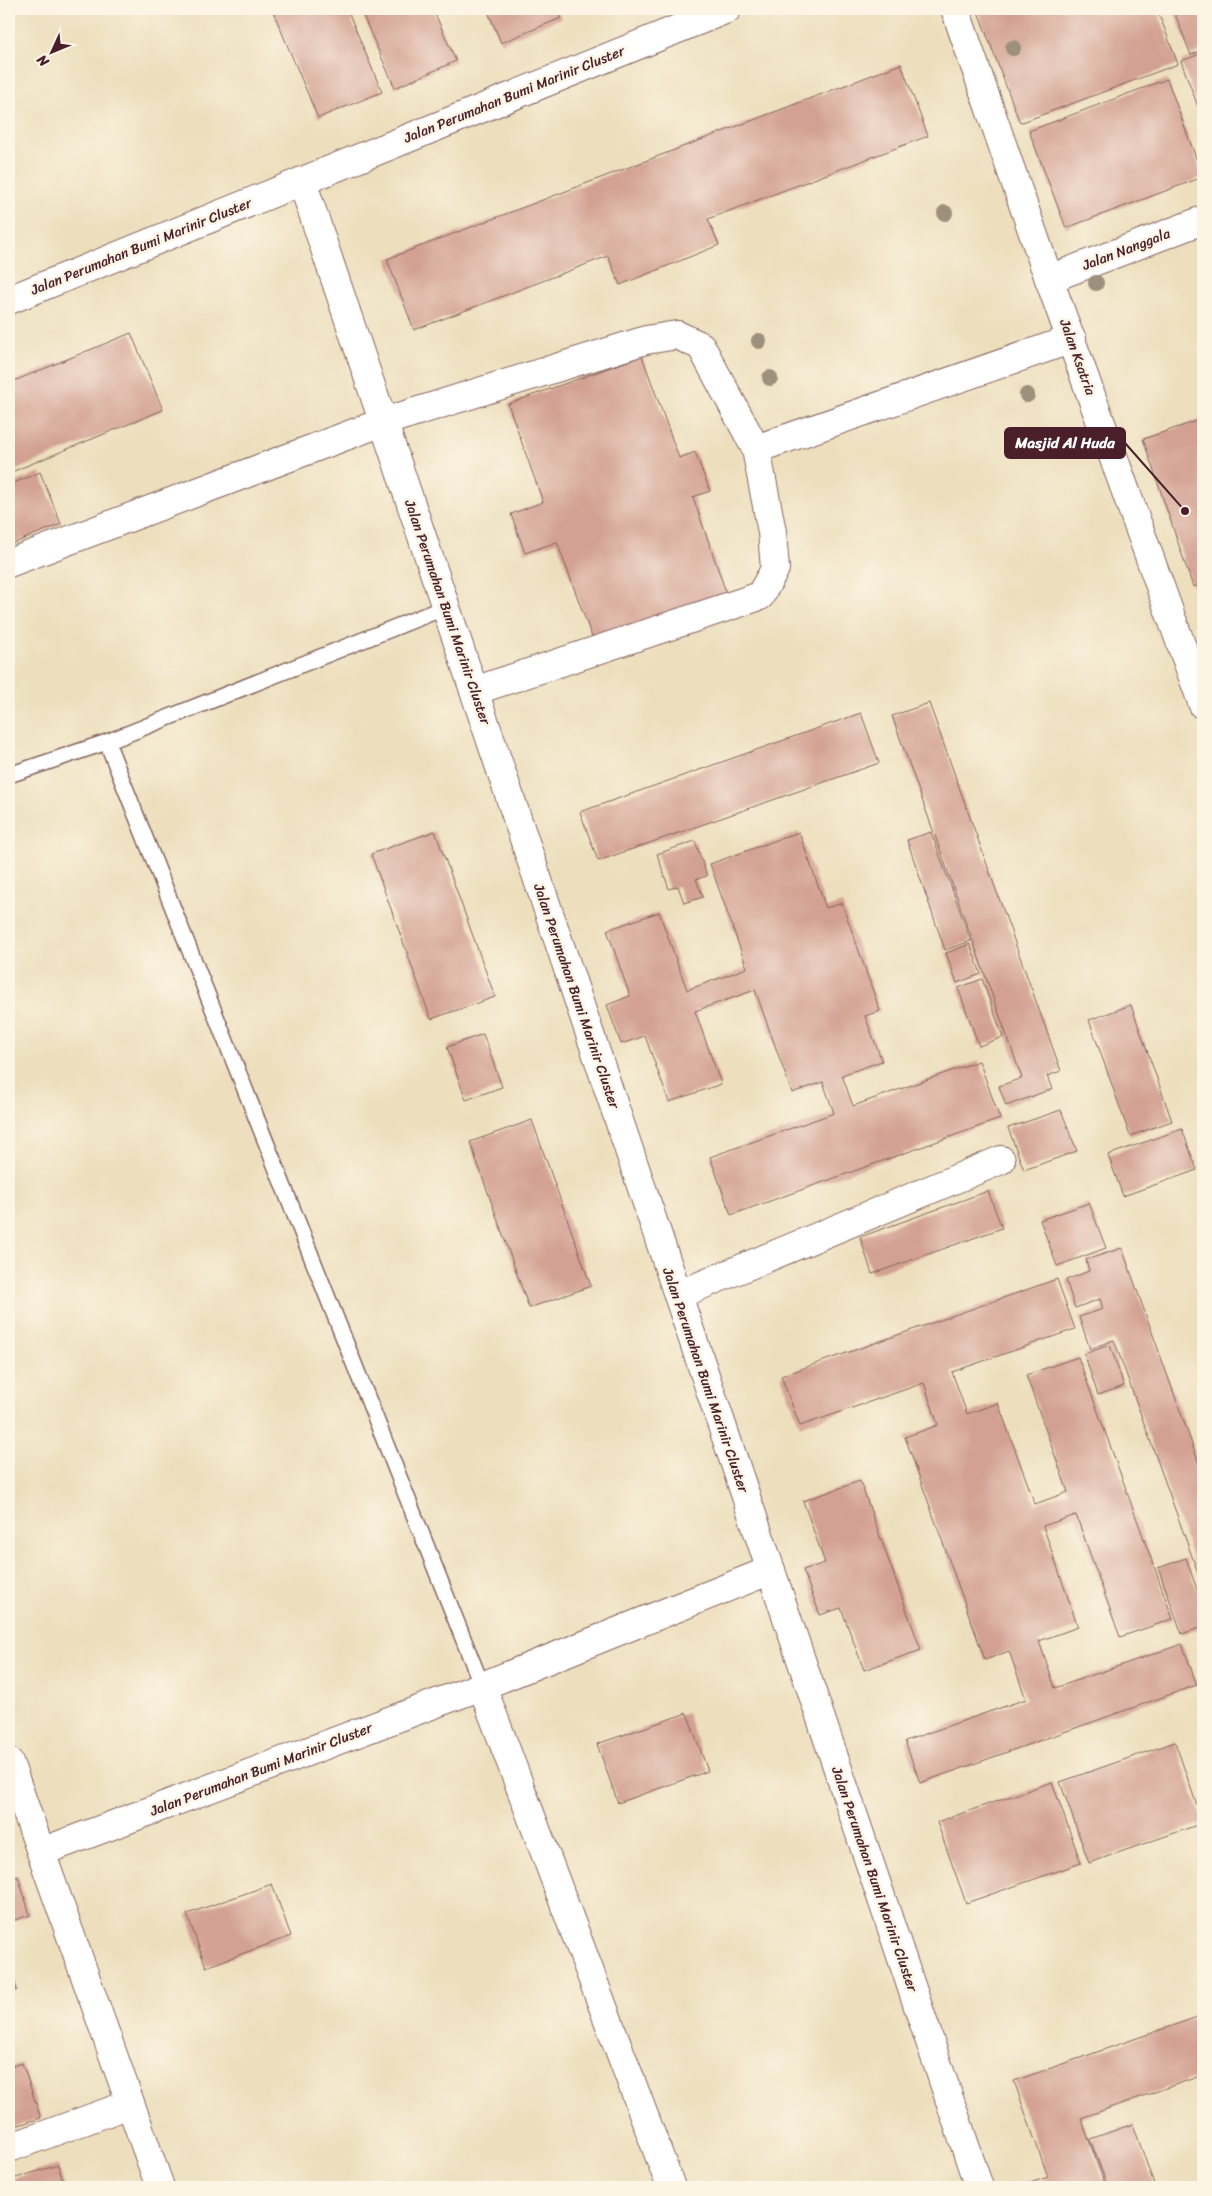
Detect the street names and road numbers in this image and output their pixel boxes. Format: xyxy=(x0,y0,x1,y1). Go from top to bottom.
street label: Jalan Perumahan Bumi Marinir Cluster xyxy=(399,38,630,151)
street label: Jalan Perumahan Bumi Marinir Cluster xyxy=(26,190,257,303)
street label: Jalan Nanggala xyxy=(1078,221,1175,278)
street label: Jalan Ksatria xyxy=(1052,314,1103,400)
street label: Jalan Perumahan Bumi Marinir Cluster xyxy=(397,495,498,729)
street label: Jalan Perumahan Bumi Marinir Cluster xyxy=(526,879,627,1113)
street label: Jalan Perumahan Bumi Marinir Cluster xyxy=(655,1263,756,1497)
street label: Jalan Perumahan Bumi Marinir Cluster xyxy=(145,1715,377,1824)
street label: Jalan Perumahan Bumi Marinir Cluster xyxy=(824,1762,925,1996)

